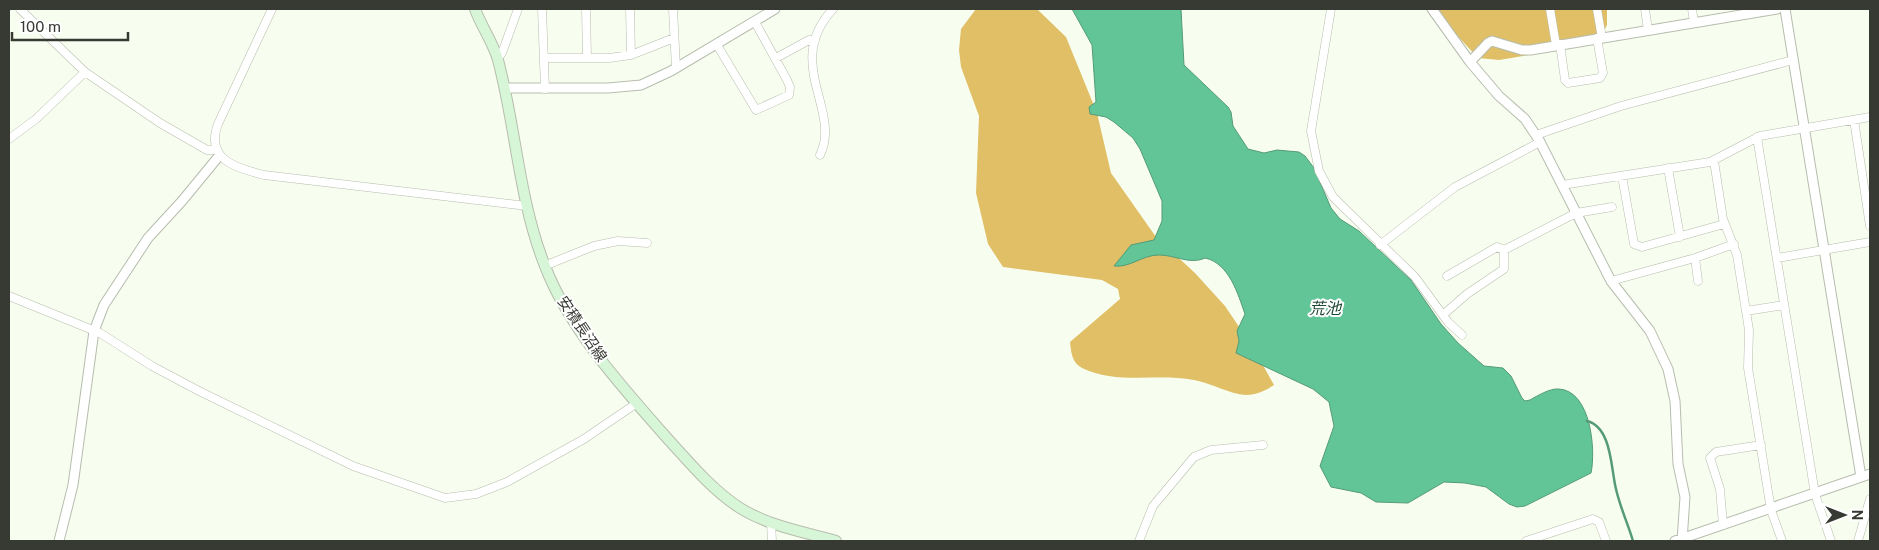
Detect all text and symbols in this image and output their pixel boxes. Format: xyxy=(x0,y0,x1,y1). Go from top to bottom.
scale bar xyxy=(12,10,129,42)
text: 100 m xyxy=(20,18,61,35)
street label: 安積長沼線 xyxy=(554,293,610,365)
water label: 荒池 xyxy=(1309,299,1343,318)
north arrow xyxy=(1819,490,1869,540)
text: N xyxy=(1849,510,1865,520)

